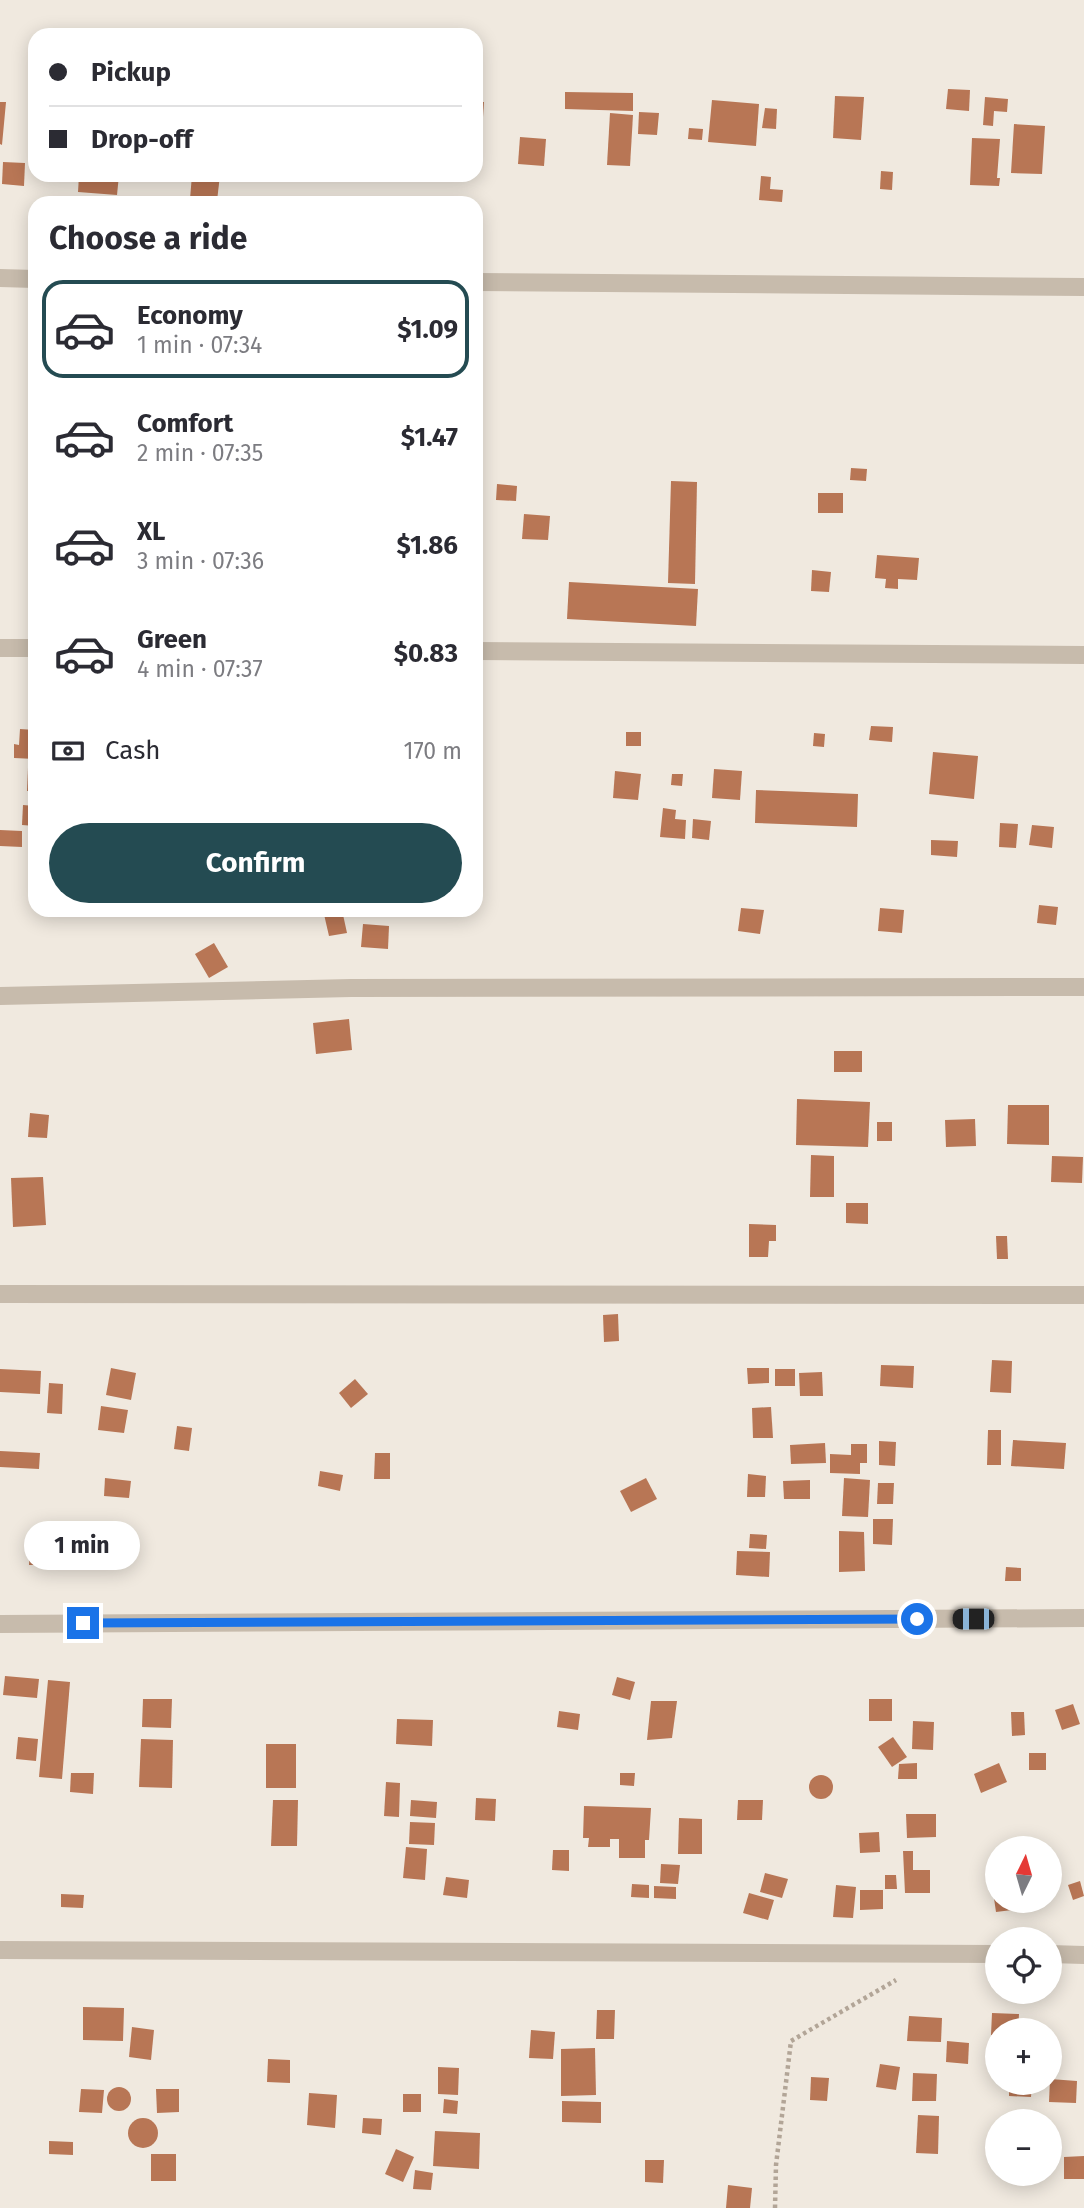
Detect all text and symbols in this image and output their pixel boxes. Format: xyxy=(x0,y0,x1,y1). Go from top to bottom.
text: Pickup xyxy=(91,57,171,88)
text: Drop-off xyxy=(91,124,193,155)
text: Choose a ride xyxy=(49,219,247,257)
icon: car xyxy=(53,298,116,361)
text: Economy xyxy=(137,300,243,331)
text: $1.09 xyxy=(397,314,458,345)
text: 1 min · 07:34 xyxy=(137,331,262,359)
icon: car xyxy=(53,406,116,469)
text: Comfort xyxy=(137,408,233,439)
text: $1.47 xyxy=(401,422,458,453)
text: 2 min · 07:35 xyxy=(137,439,263,467)
icon: car xyxy=(53,514,116,577)
text: XL xyxy=(137,516,165,547)
text: $1.86 xyxy=(397,530,458,561)
text: 3 min · 07:36 xyxy=(137,547,264,575)
icon: car xyxy=(53,622,116,685)
text: Green xyxy=(137,624,207,655)
text: $0.83 xyxy=(394,638,458,669)
text: 4 min · 07:37 xyxy=(137,655,263,683)
icon: cash xyxy=(49,732,87,770)
text: Cash xyxy=(105,735,161,766)
text: 170 m xyxy=(403,737,462,765)
button: Confirm xyxy=(49,823,462,903)
callout: 1 min xyxy=(25,1522,141,1570)
text: 1 min xyxy=(54,1531,110,1559)
route start xyxy=(901,1603,933,1635)
route end xyxy=(67,1607,99,1639)
car xyxy=(953,1609,995,1630)
north arrow xyxy=(985,1836,1062,1913)
map controls xyxy=(985,1836,1062,2186)
button: locate xyxy=(985,1927,1062,2004)
button: + xyxy=(985,2018,1062,2095)
button: − xyxy=(985,2109,1062,2186)

